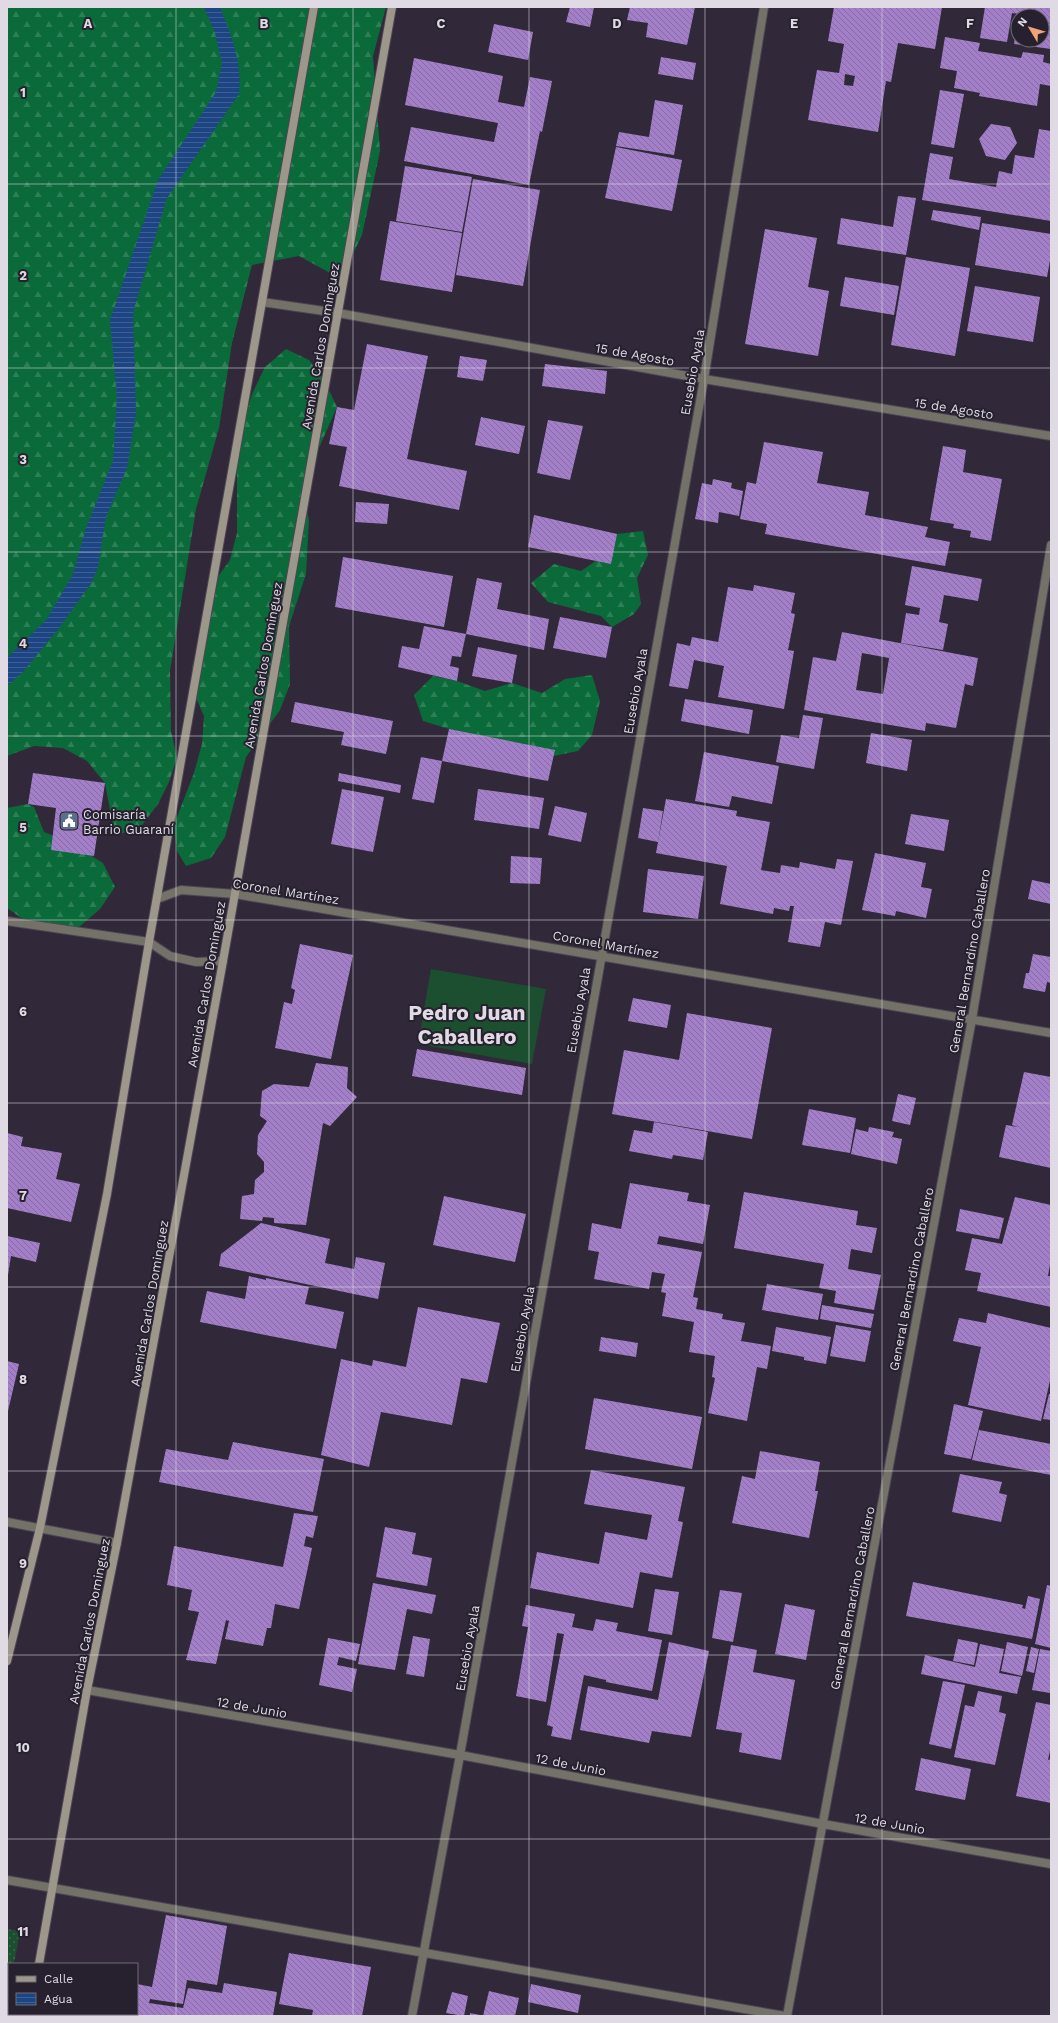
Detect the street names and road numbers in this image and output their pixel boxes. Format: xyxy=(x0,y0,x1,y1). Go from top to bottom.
street label: Avenida Carlos Dominguez xyxy=(298,262,343,430)
street label: Eusebio Ayala xyxy=(678,327,708,416)
street label: 15 de Agosto xyxy=(594,340,676,369)
street label: 15 de Agosto xyxy=(913,395,995,422)
street label: Avenida Carlos Dominguez xyxy=(241,581,286,749)
street label: Eusebio Ayala xyxy=(621,646,651,735)
street label: General Bernardino Caballero xyxy=(946,868,993,1054)
street label: Coronel Martínez xyxy=(232,876,340,907)
street label: Avenida Carlos Dominguez xyxy=(184,900,229,1068)
street label: Coronel Martínez xyxy=(552,928,660,961)
street label: Eusebio Ayala xyxy=(564,965,594,1054)
street label: General Bernardino Caballero xyxy=(886,1186,937,1372)
street label: Avenida Carlos Dominguez xyxy=(127,1219,172,1387)
street label: Eusebio Ayala xyxy=(508,1284,538,1373)
street label: General Bernardino Caballero xyxy=(827,1505,878,1691)
street label: Avenida Carlos Dominguez xyxy=(66,1537,113,1705)
street label: Eusebio Ayala xyxy=(453,1603,483,1692)
street label: 12 de Junio xyxy=(215,1694,289,1721)
street label: 12 de Junio xyxy=(534,1750,608,1779)
street label: 12 de Junio xyxy=(853,1810,927,1837)

